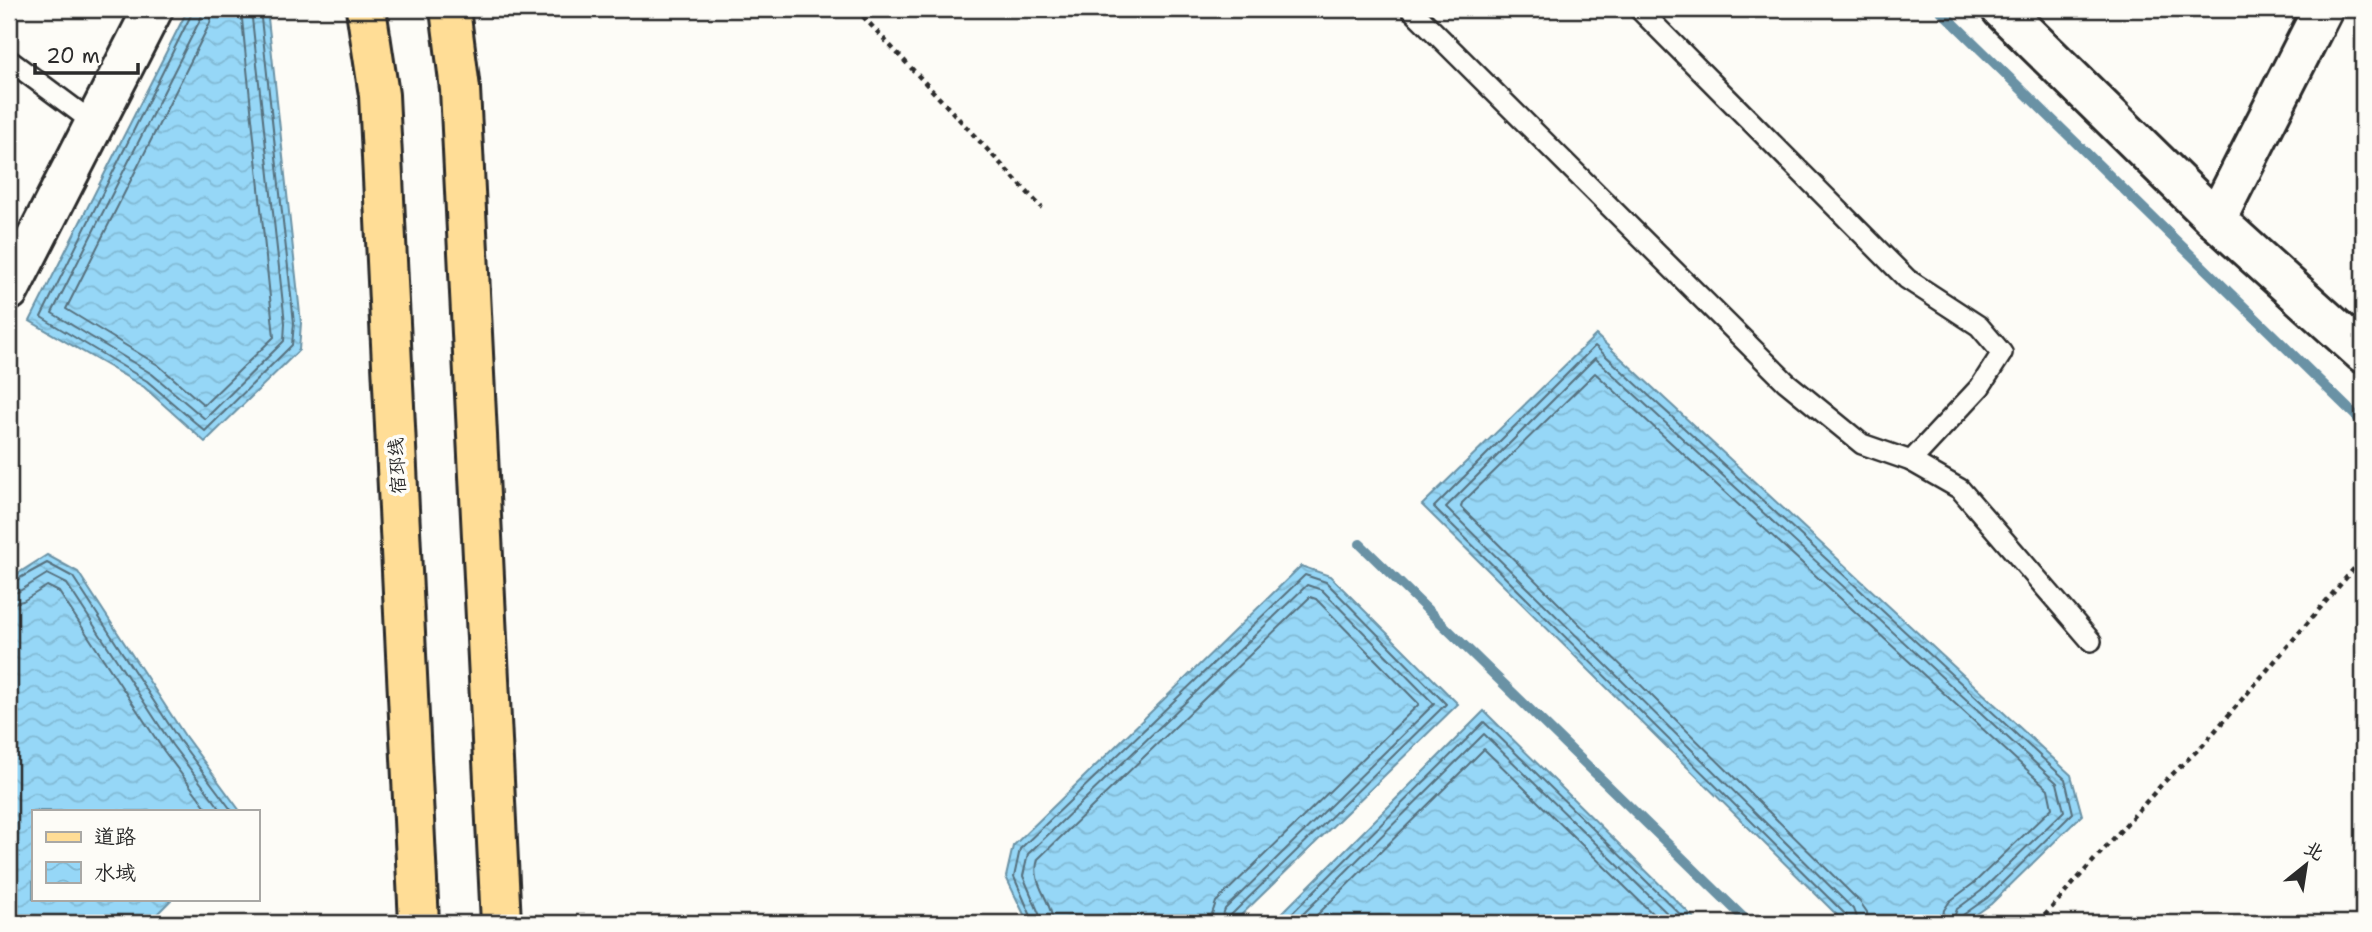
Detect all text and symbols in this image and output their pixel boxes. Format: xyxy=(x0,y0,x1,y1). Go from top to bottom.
scale bar xyxy=(35,32,138,76)
text: 20 m xyxy=(46,42,100,70)
street label: 宿邳线 xyxy=(383,437,411,495)
legend xyxy=(32,810,259,900)
text: 道路 xyxy=(94,823,136,851)
north arrow xyxy=(2270,830,2340,900)
text: 北 xyxy=(2300,835,2329,866)
text: 水域 xyxy=(94,859,136,887)

